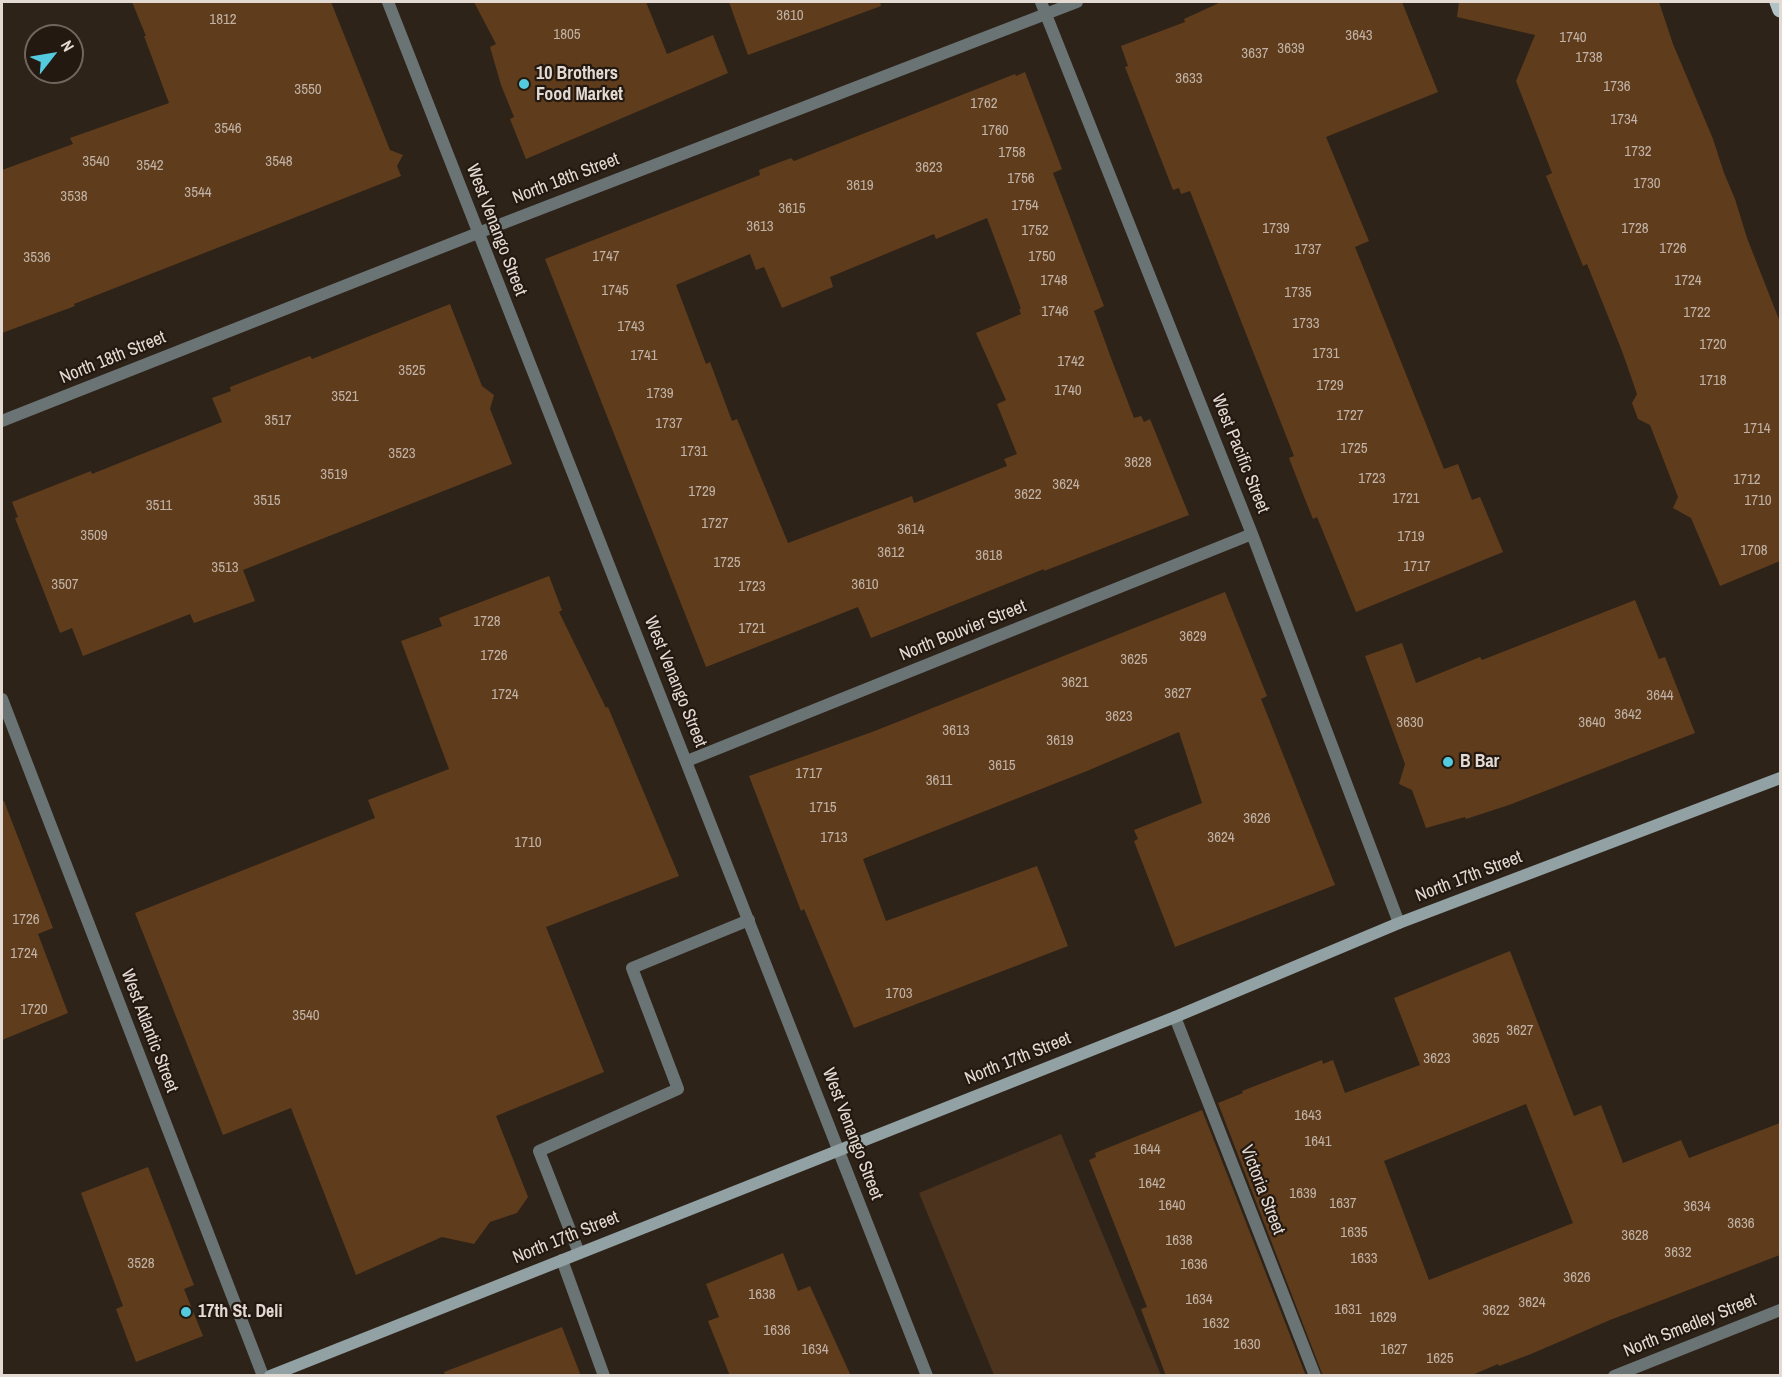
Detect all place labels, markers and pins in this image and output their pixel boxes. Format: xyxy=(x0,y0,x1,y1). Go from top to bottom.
place label: 10 Brothers Food Market xyxy=(536,63,623,106)
marker: 10 Brothers Food Market xyxy=(517,77,531,91)
place label: B Bar xyxy=(1460,751,1499,773)
marker: B Bar xyxy=(1441,755,1455,769)
place label: 17th St. Deli xyxy=(198,1301,282,1323)
marker: 17th St. Deli xyxy=(179,1305,193,1319)

